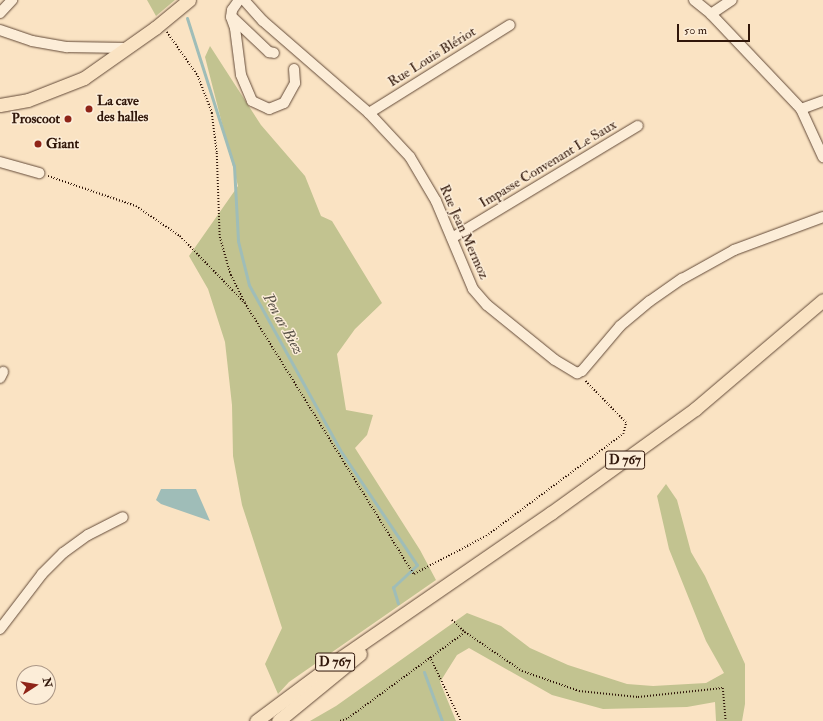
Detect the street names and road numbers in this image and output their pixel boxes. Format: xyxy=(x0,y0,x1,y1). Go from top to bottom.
street label: Rue Louis Blériot xyxy=(385,23,479,91)
street label: Impasse Convenant Le Saux xyxy=(476,116,620,212)
street label: Rue Jean Mermoz xyxy=(436,182,492,282)
road number: D 767 xyxy=(605,449,645,471)
road number: D 767 xyxy=(315,651,355,673)

